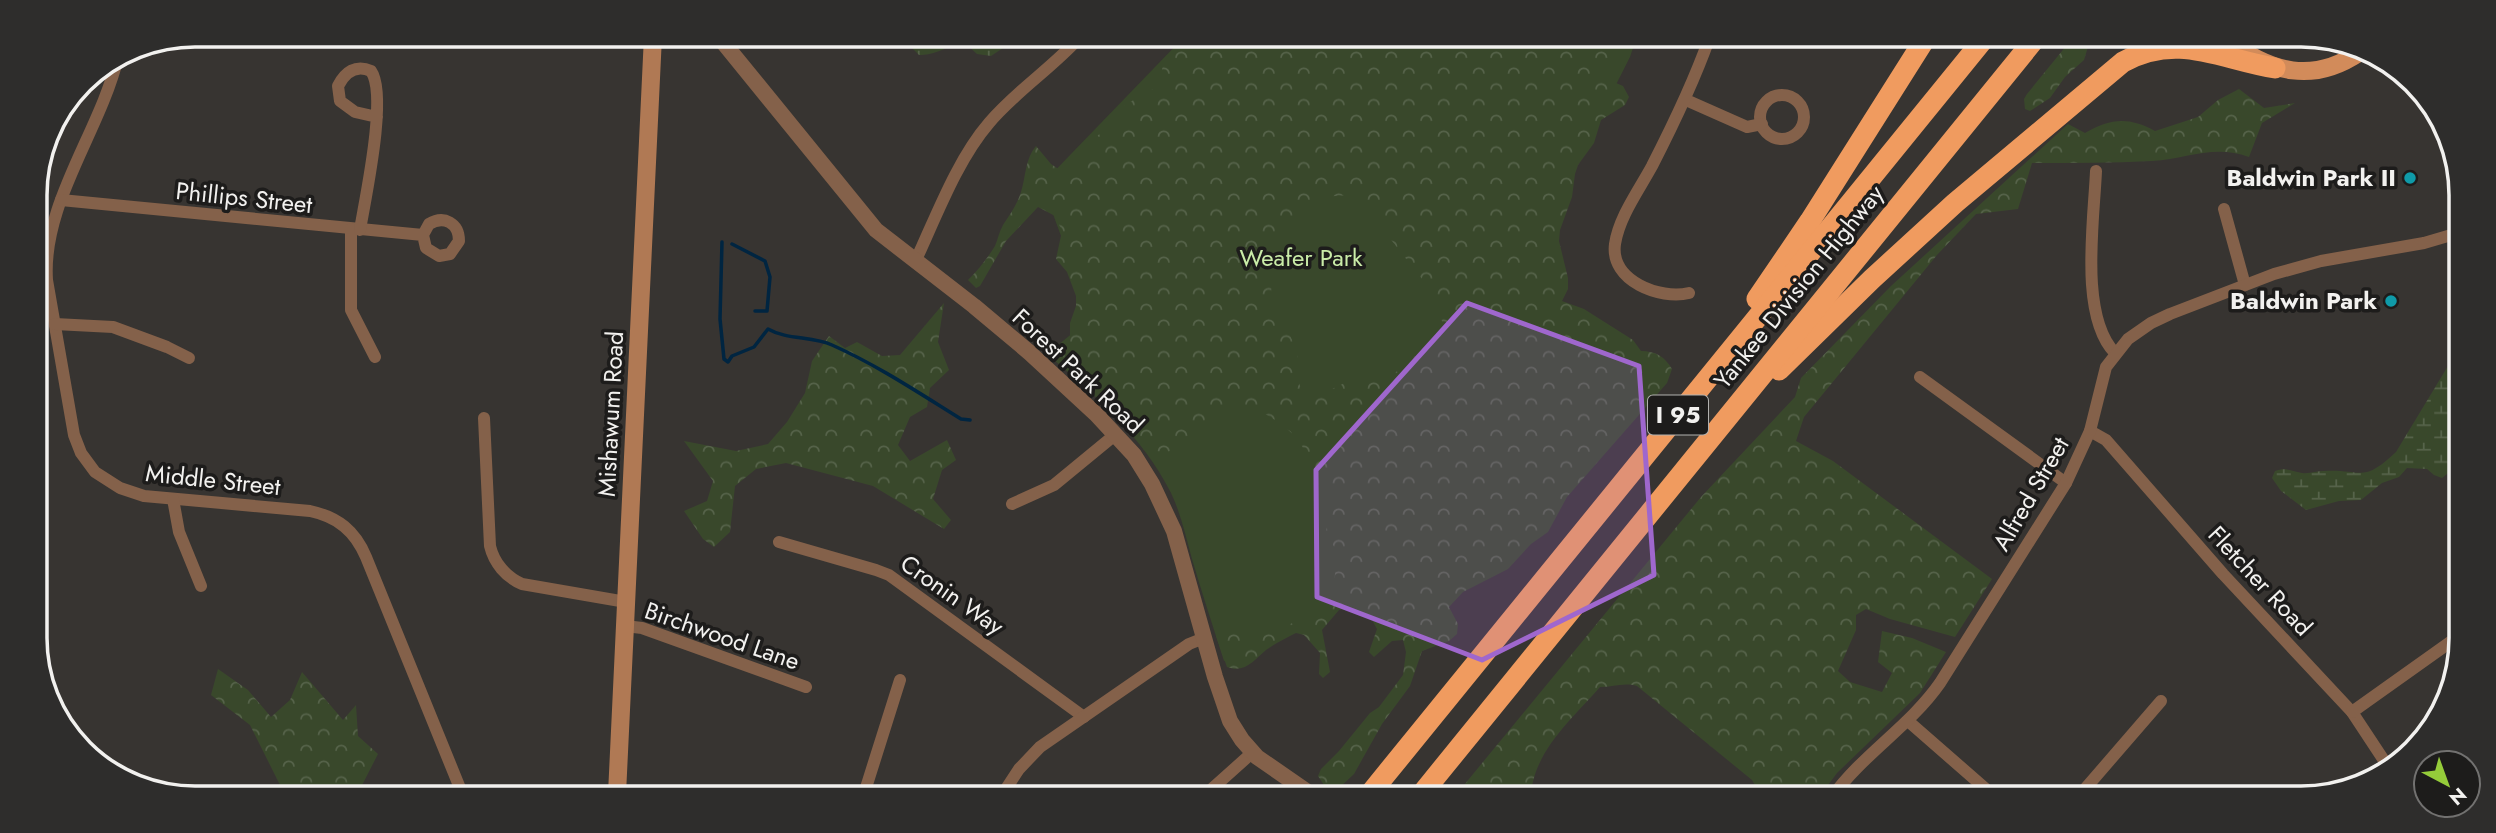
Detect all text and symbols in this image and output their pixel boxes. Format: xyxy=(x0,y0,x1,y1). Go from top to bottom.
place label: Baldwin Park II xyxy=(2227,160,2396,195)
marker: Baldwin Park II xyxy=(2402,170,2418,186)
street label: Phillips Street xyxy=(174,173,314,222)
street label: Yankee Division Highway xyxy=(1705,177,1892,396)
park label: Weafer Park xyxy=(1239,240,1363,275)
place label: Baldwin Park xyxy=(2230,283,2377,318)
marker: Baldwin Park xyxy=(2383,293,2399,309)
street label: Forest Park Road xyxy=(1005,300,1152,441)
street label: Mishawum Road xyxy=(589,330,632,498)
road number: I 95 xyxy=(1648,396,1708,434)
street label: Alfred Street xyxy=(1984,430,2077,557)
street label: Middle Street xyxy=(144,455,282,504)
street label: Fletcher Road xyxy=(2200,518,2321,644)
street label: Cronin Way xyxy=(893,546,1012,643)
street label: Birchwood Lane xyxy=(640,593,804,678)
north arrow xyxy=(2412,749,2482,819)
text: N xyxy=(2443,781,2472,812)

